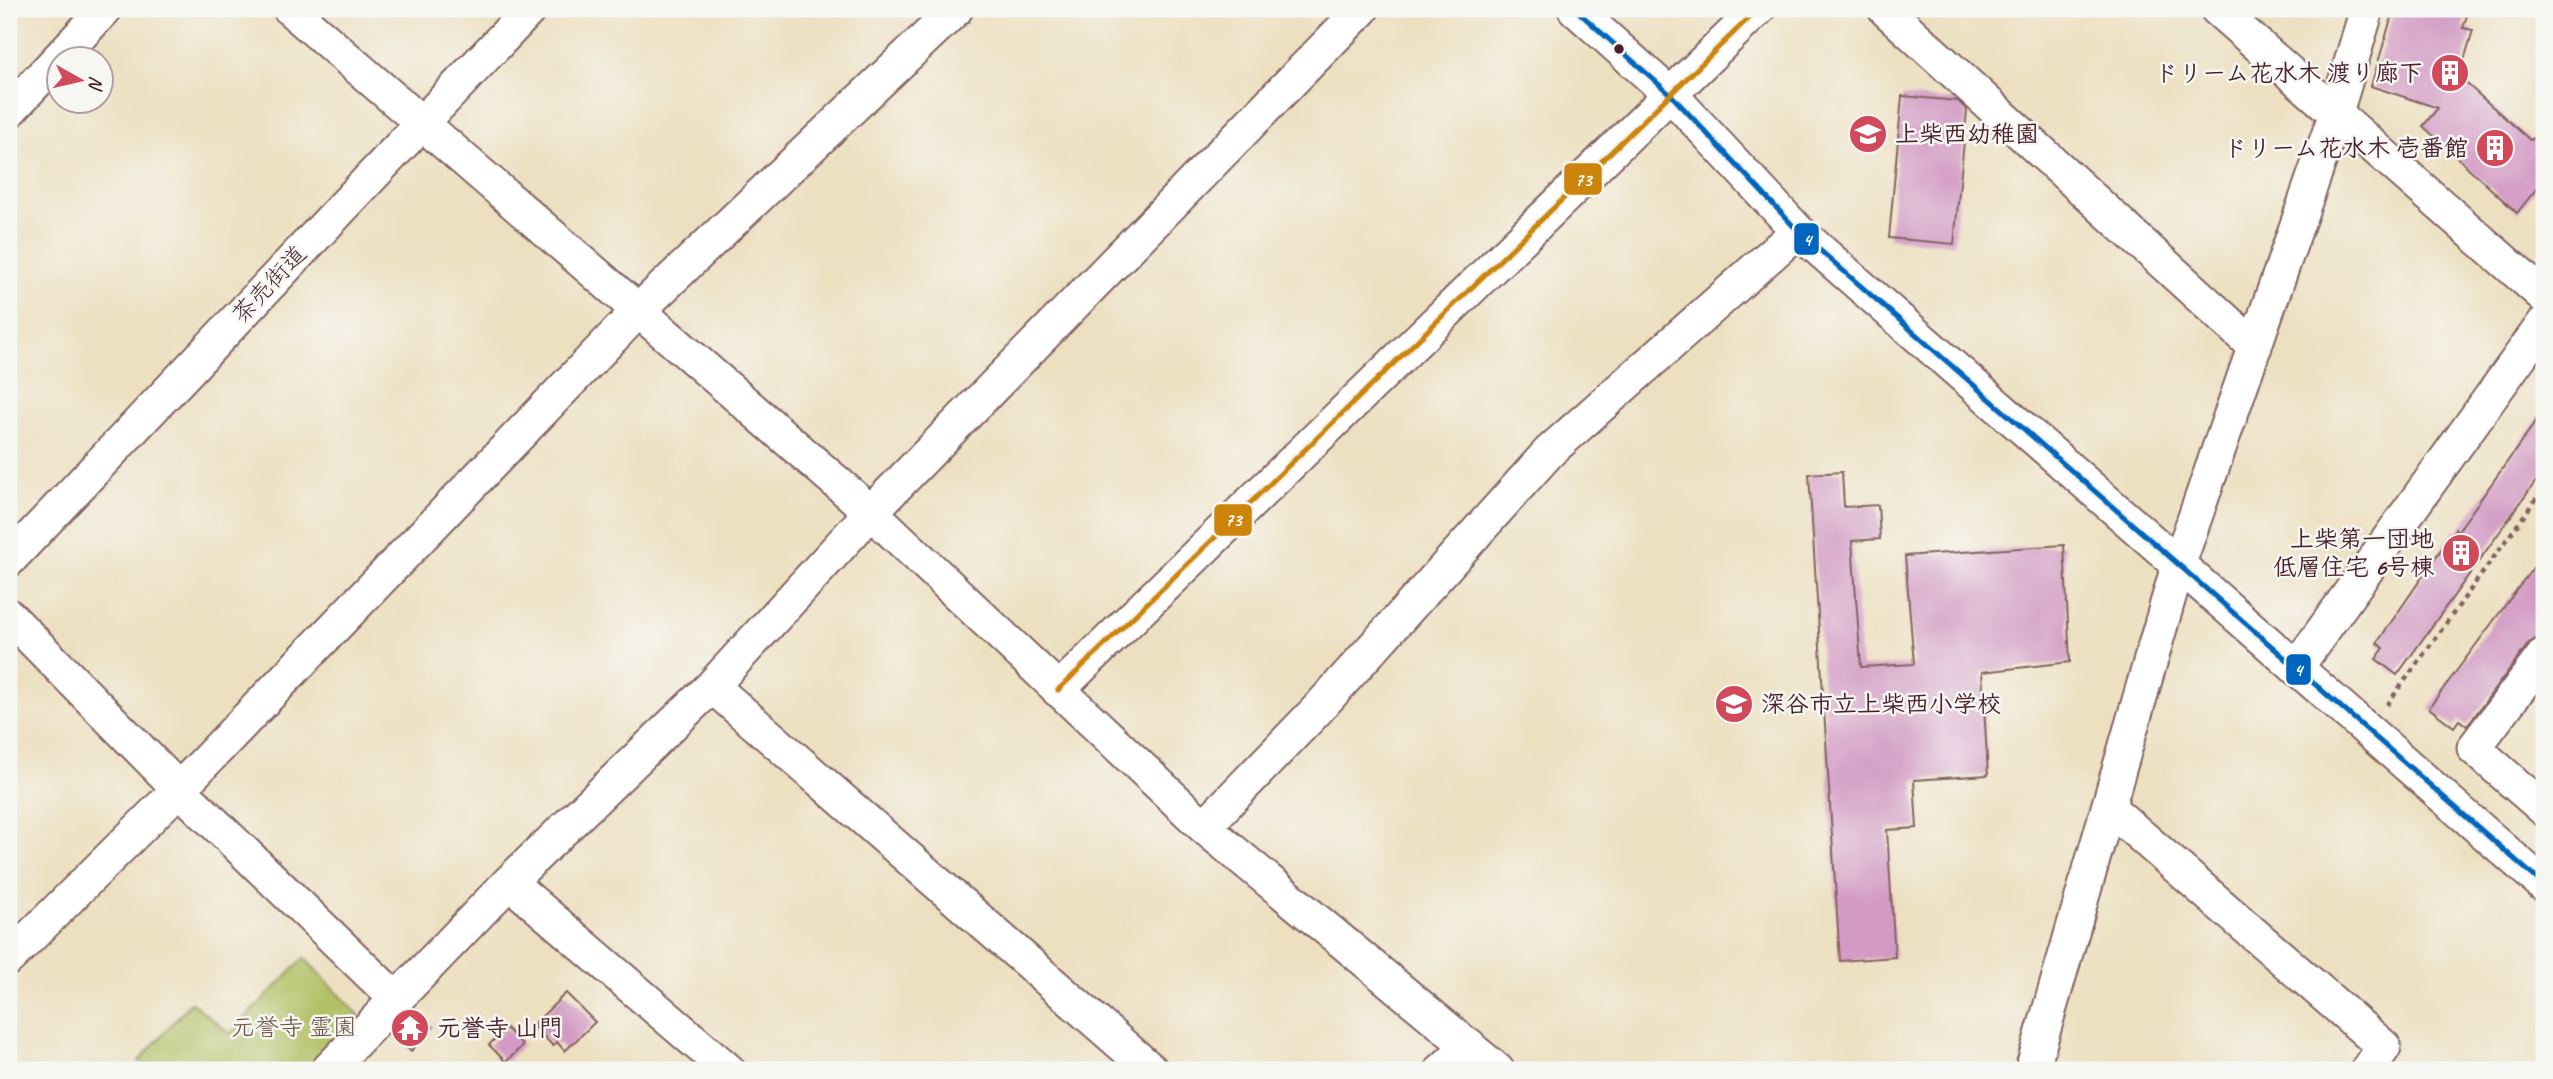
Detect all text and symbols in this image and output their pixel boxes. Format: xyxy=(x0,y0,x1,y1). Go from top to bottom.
unlabelled marker xyxy=(1612,42,1626,56)
north arrow xyxy=(46,46,116,116)
building icon: ドリーム花水木 渡り廊下 xyxy=(2429,52,2471,94)
place label: ドリーム花水木 渡り廊下 xyxy=(2154,58,2423,88)
text: N xyxy=(83,75,109,93)
school or university icon: 上柴西幼稚園 xyxy=(1847,113,1889,155)
place label: 上柴西幼稚園 xyxy=(1895,119,2039,149)
building icon: ドリーム花水木 壱番館 xyxy=(2474,127,2516,169)
place label: ドリーム花水木 壱番館 xyxy=(2223,133,2468,163)
line badge: 73 xyxy=(1563,162,1603,196)
text: 73 xyxy=(1574,168,1594,192)
line badge: 4 xyxy=(1793,222,1820,256)
text: 4 xyxy=(1803,228,1814,252)
street label: 茶売街道 xyxy=(225,239,313,329)
line badge: 73 xyxy=(1213,503,1253,537)
text: 73 xyxy=(1224,508,1244,532)
place label: 上柴第一団地 低層住宅 6号棟 xyxy=(2273,524,2435,582)
building icon: 上柴第一団地 低層住宅 6号棟 xyxy=(2440,532,2482,574)
line badge: 4 xyxy=(2285,653,2312,686)
text: 4 xyxy=(2294,658,2305,682)
school or university icon: 深谷市立上柴西小学校 xyxy=(1713,683,1755,725)
place label: 深谷市立上柴西小学校 xyxy=(1761,689,2001,719)
temple icon: 元誉寺 山門 xyxy=(389,1007,431,1049)
park label: 元誉寺 霊園 xyxy=(231,1012,357,1042)
place label: 元誉寺 山門 xyxy=(437,1013,563,1043)

